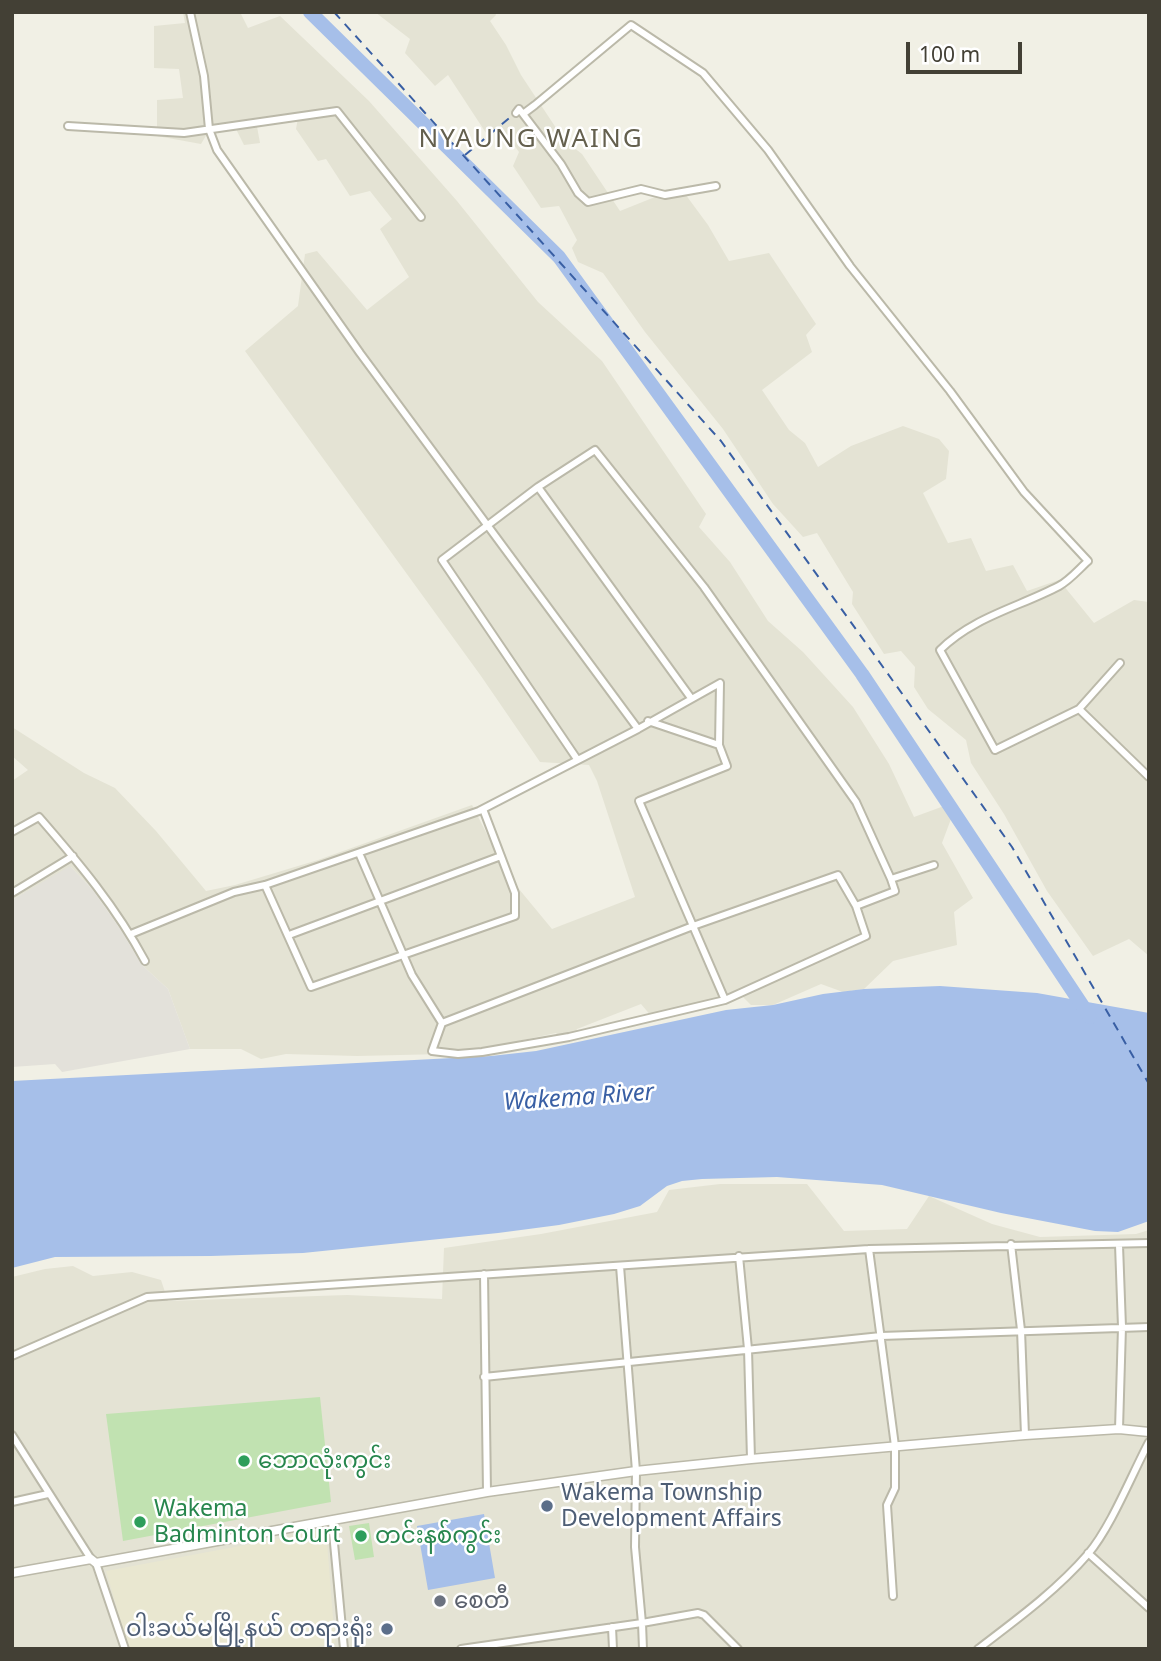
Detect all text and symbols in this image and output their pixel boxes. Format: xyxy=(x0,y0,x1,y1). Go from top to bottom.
scale bar xyxy=(909,28,1024,72)
text: 100 m xyxy=(919,40,980,68)
district label: NYAUNG WAING xyxy=(420,124,642,156)
water label: Wakema River xyxy=(503,1078,655,1118)
place label: ဘောလုံးကွင်း xyxy=(258,1447,391,1475)
marker: ဘောလုံးကွင်း xyxy=(236,1453,252,1469)
place label: Wakema Township Development Affairs xyxy=(561,1479,782,1533)
place label: Wakema Badminton Court xyxy=(154,1495,341,1549)
marker: Wakema Township Development Affairs xyxy=(539,1498,555,1514)
marker: Wakema Badminton Court xyxy=(132,1514,148,1530)
place label: တင်းနစ်ကွင်း xyxy=(375,1522,501,1550)
marker: တင်းနစ်ကွင်း xyxy=(353,1528,369,1544)
place label: စေတီ xyxy=(454,1587,510,1615)
marker: စေတီ xyxy=(432,1593,448,1609)
place label: ဝါးခယ်မမြို့နယ် တရားရုံး xyxy=(126,1615,373,1643)
marker: ဝါးခယ်မမြို့နယ် တရားရုံး xyxy=(379,1621,395,1637)

